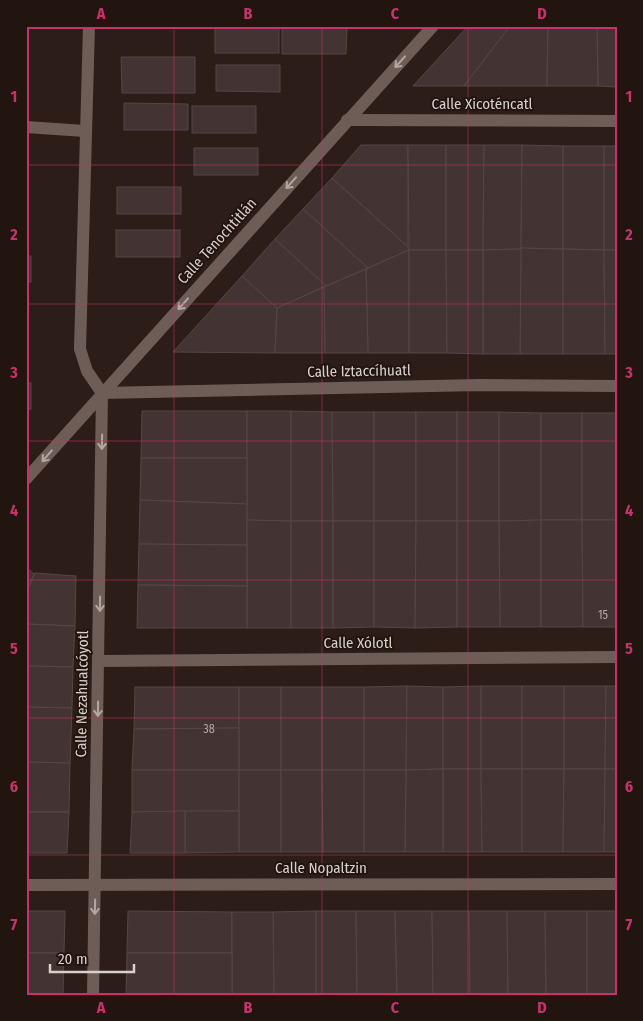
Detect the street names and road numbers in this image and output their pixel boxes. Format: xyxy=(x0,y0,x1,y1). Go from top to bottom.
street label: Calle Xicoténcatl xyxy=(432,95,532,113)
street label: Calle Tenochtitlán xyxy=(174,194,260,288)
street label: Calle Iztaccíhuatl xyxy=(307,361,411,381)
street label: Calle Nezahualcóyotl xyxy=(72,630,92,758)
street label: Calle Xólotl xyxy=(324,634,393,652)
street label: Calle Nopaltzin xyxy=(275,859,367,877)

